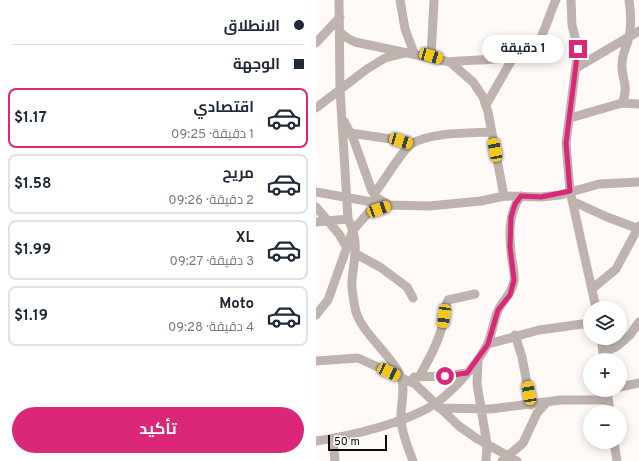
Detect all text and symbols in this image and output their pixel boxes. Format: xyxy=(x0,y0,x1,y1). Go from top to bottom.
text: الانطلاق xyxy=(224,18,280,37)
callout: 1 دقيقة xyxy=(482,35,564,63)
route end xyxy=(569,40,587,58)
text: 1 دقيقة xyxy=(500,41,546,57)
car xyxy=(418,47,444,65)
text: الوجهة xyxy=(233,56,280,75)
text: اقتصادي xyxy=(194,99,254,118)
icon: car xyxy=(266,100,302,136)
text: $1.17 xyxy=(14,109,47,128)
text: 1 دقيقة · 09:25 xyxy=(171,127,254,143)
car xyxy=(388,132,414,150)
car xyxy=(487,137,503,163)
text: مريح xyxy=(222,165,254,184)
icon: car xyxy=(266,166,302,202)
text: $1.58 xyxy=(14,175,51,194)
text: 2 دقيقة · 09:26 xyxy=(168,193,254,209)
car xyxy=(366,199,392,219)
text: XL xyxy=(236,229,254,248)
icon: car xyxy=(266,232,302,268)
text: $1.99 xyxy=(14,241,51,260)
text: 3 دقيقة · 09:27 xyxy=(170,254,254,270)
text: Moto xyxy=(219,295,254,314)
icon: car xyxy=(266,298,302,334)
map controls xyxy=(583,301,627,449)
button: layers xyxy=(583,301,627,345)
car xyxy=(437,303,451,329)
text: $1.19 xyxy=(14,307,48,326)
text: 4 دقيقة · 09:28 xyxy=(168,320,254,336)
button: + xyxy=(583,353,627,397)
car xyxy=(376,361,402,383)
route start xyxy=(436,367,454,385)
car xyxy=(521,380,537,406)
button: − xyxy=(583,405,627,449)
button: تأكيد xyxy=(12,407,304,453)
scale bar xyxy=(328,433,387,452)
text: 50 m xyxy=(334,435,360,449)

